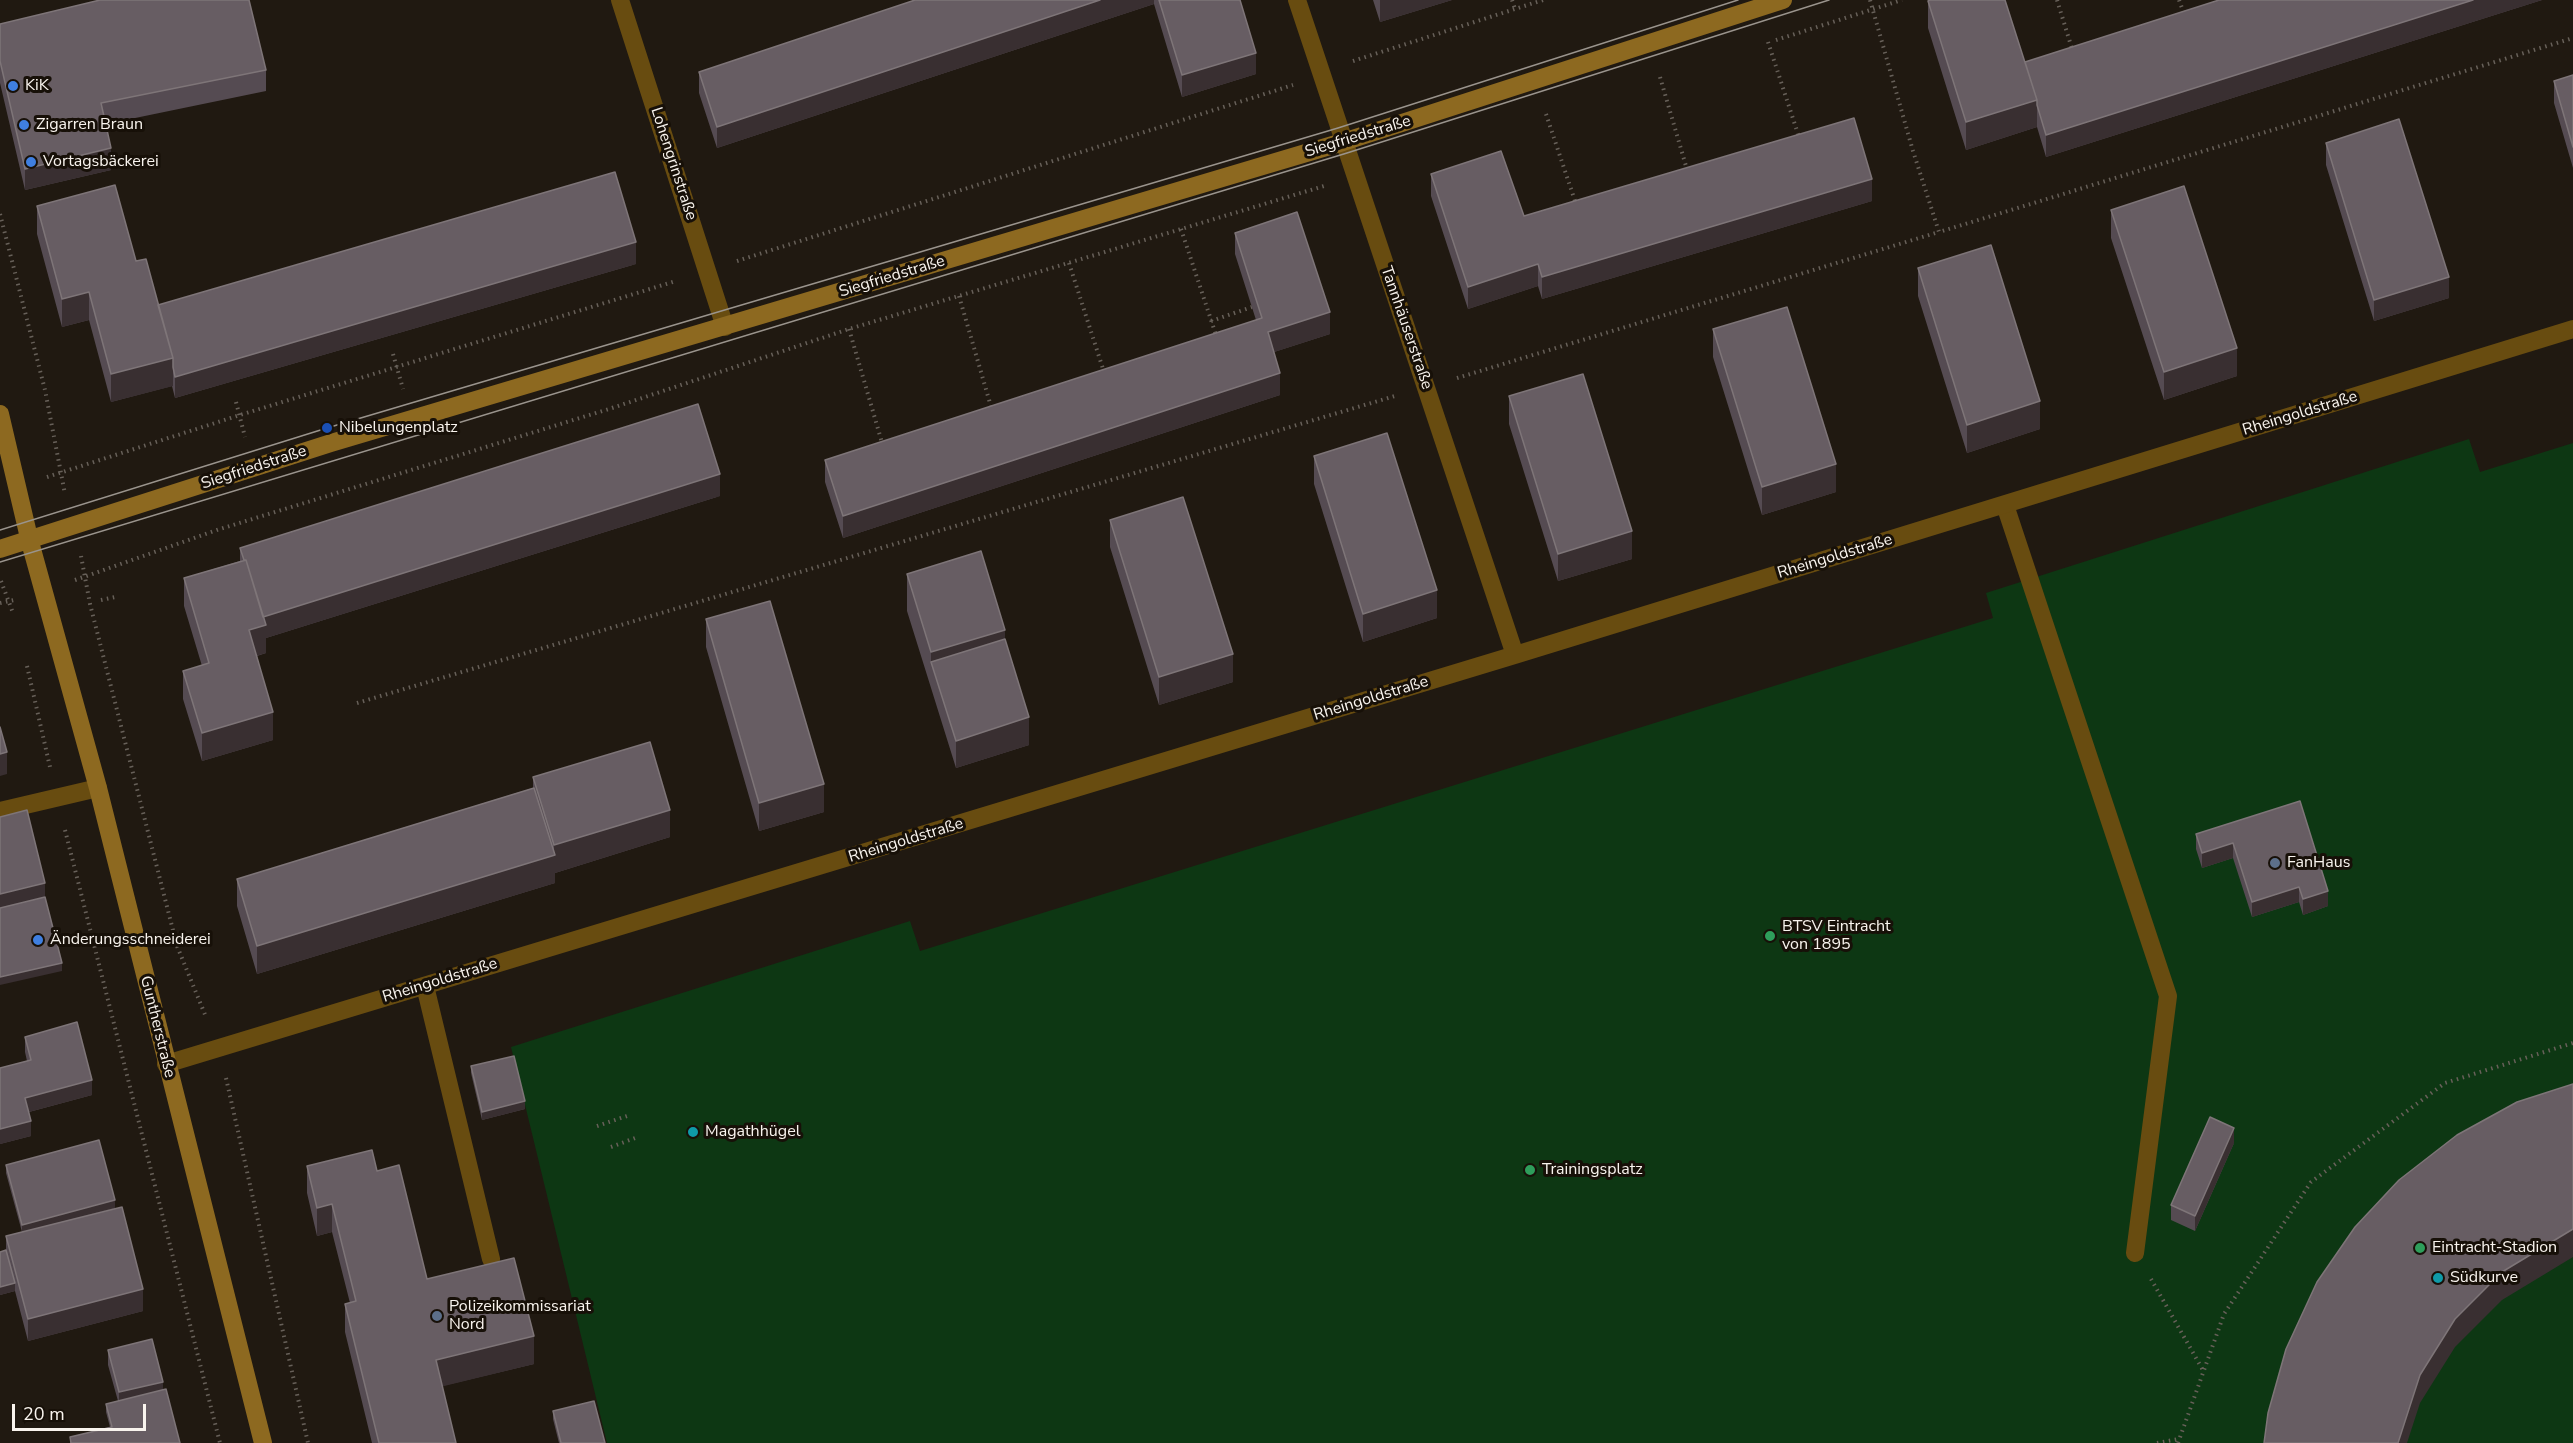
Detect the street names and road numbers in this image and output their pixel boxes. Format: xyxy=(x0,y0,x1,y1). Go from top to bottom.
street label: Lohengrinstraße xyxy=(646,105,700,223)
street label: Siegfriedstraße xyxy=(1303,112,1413,162)
street label: Siegfriedstraße xyxy=(837,252,947,302)
street label: Tannhäuserstraße xyxy=(1376,264,1436,392)
street label: Rheingoldstraße xyxy=(2240,387,2360,441)
street label: Siegfriedstraße xyxy=(199,442,309,494)
street label: Rheingoldstraße xyxy=(1775,530,1895,584)
street label: Rheingoldstraße xyxy=(1311,672,1431,726)
street label: Rheingoldstraße xyxy=(846,814,966,868)
street label: Rheingoldstraße xyxy=(380,954,500,1008)
street label: Guntherstraße xyxy=(135,974,179,1080)

